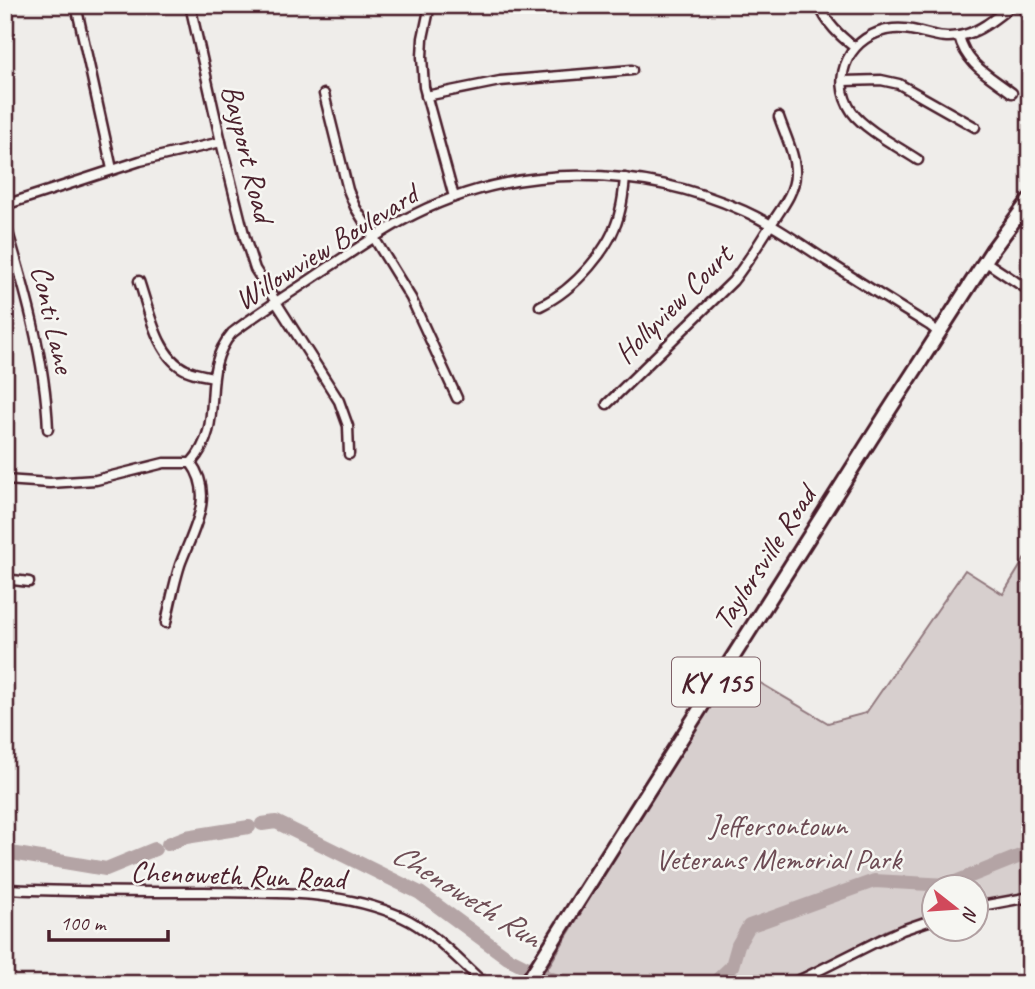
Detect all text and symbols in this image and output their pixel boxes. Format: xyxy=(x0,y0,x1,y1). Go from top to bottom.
street label: Bayport Road xyxy=(213,81,284,229)
street label: Willowview Boulevard xyxy=(227,173,428,319)
street label: Hollyview Court xyxy=(606,234,743,371)
street label: Conti Lane xyxy=(22,261,84,379)
street label: Taylorsville Road xyxy=(703,475,827,637)
road number: KY 155 xyxy=(672,658,760,706)
park label: Jeffersontown Veterans Memorial Park xyxy=(655,806,903,878)
water label: Chenoweth Run xyxy=(385,833,552,959)
street label: Chenoweth Run Road xyxy=(130,852,350,898)
north arrow xyxy=(920,874,990,944)
scale bar xyxy=(49,898,168,942)
text: N xyxy=(956,904,983,925)
text: 100 m xyxy=(60,910,107,936)

